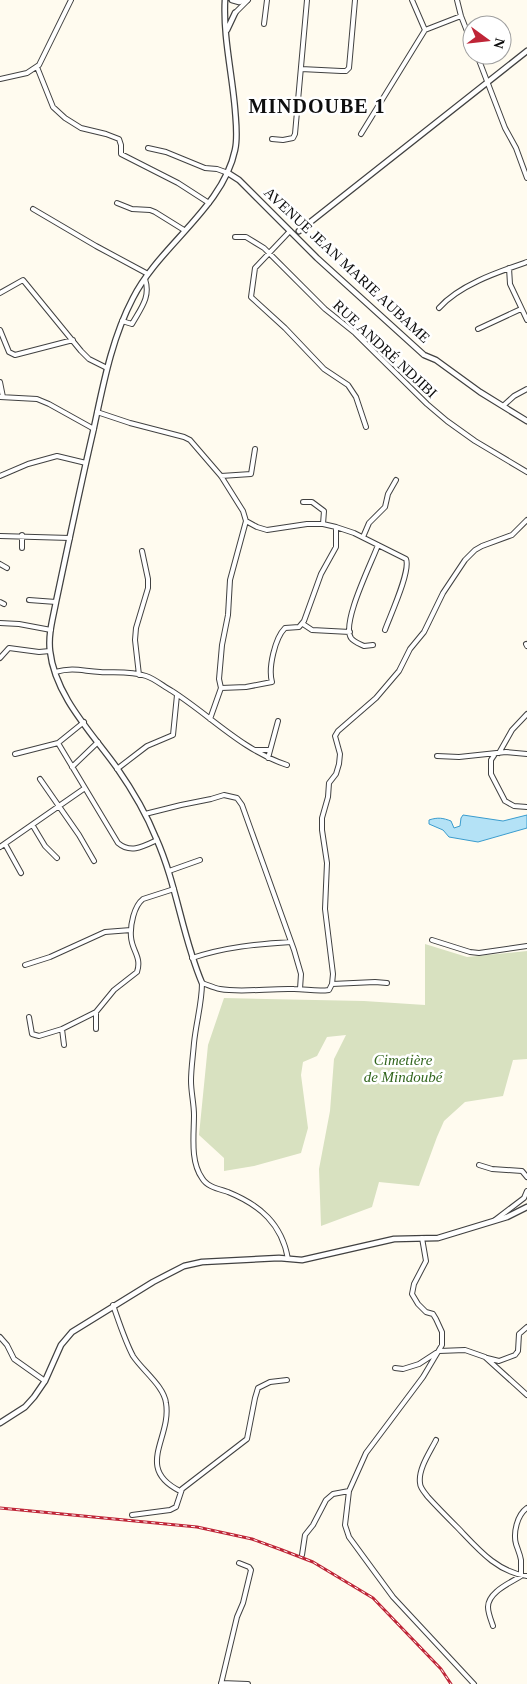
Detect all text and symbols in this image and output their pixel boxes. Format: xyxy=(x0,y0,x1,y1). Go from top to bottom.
north arrow xyxy=(462,15,512,65)
text: N xyxy=(491,36,508,50)
district label: MINDOUBE 1 xyxy=(248,95,386,117)
street label: AVENUE JEAN MARIE AUBAME xyxy=(261,184,433,346)
street label: RUE ANDRÉ NDJIBI xyxy=(330,297,440,401)
park label: Cimetière de Mindoubé xyxy=(364,1052,444,1085)

